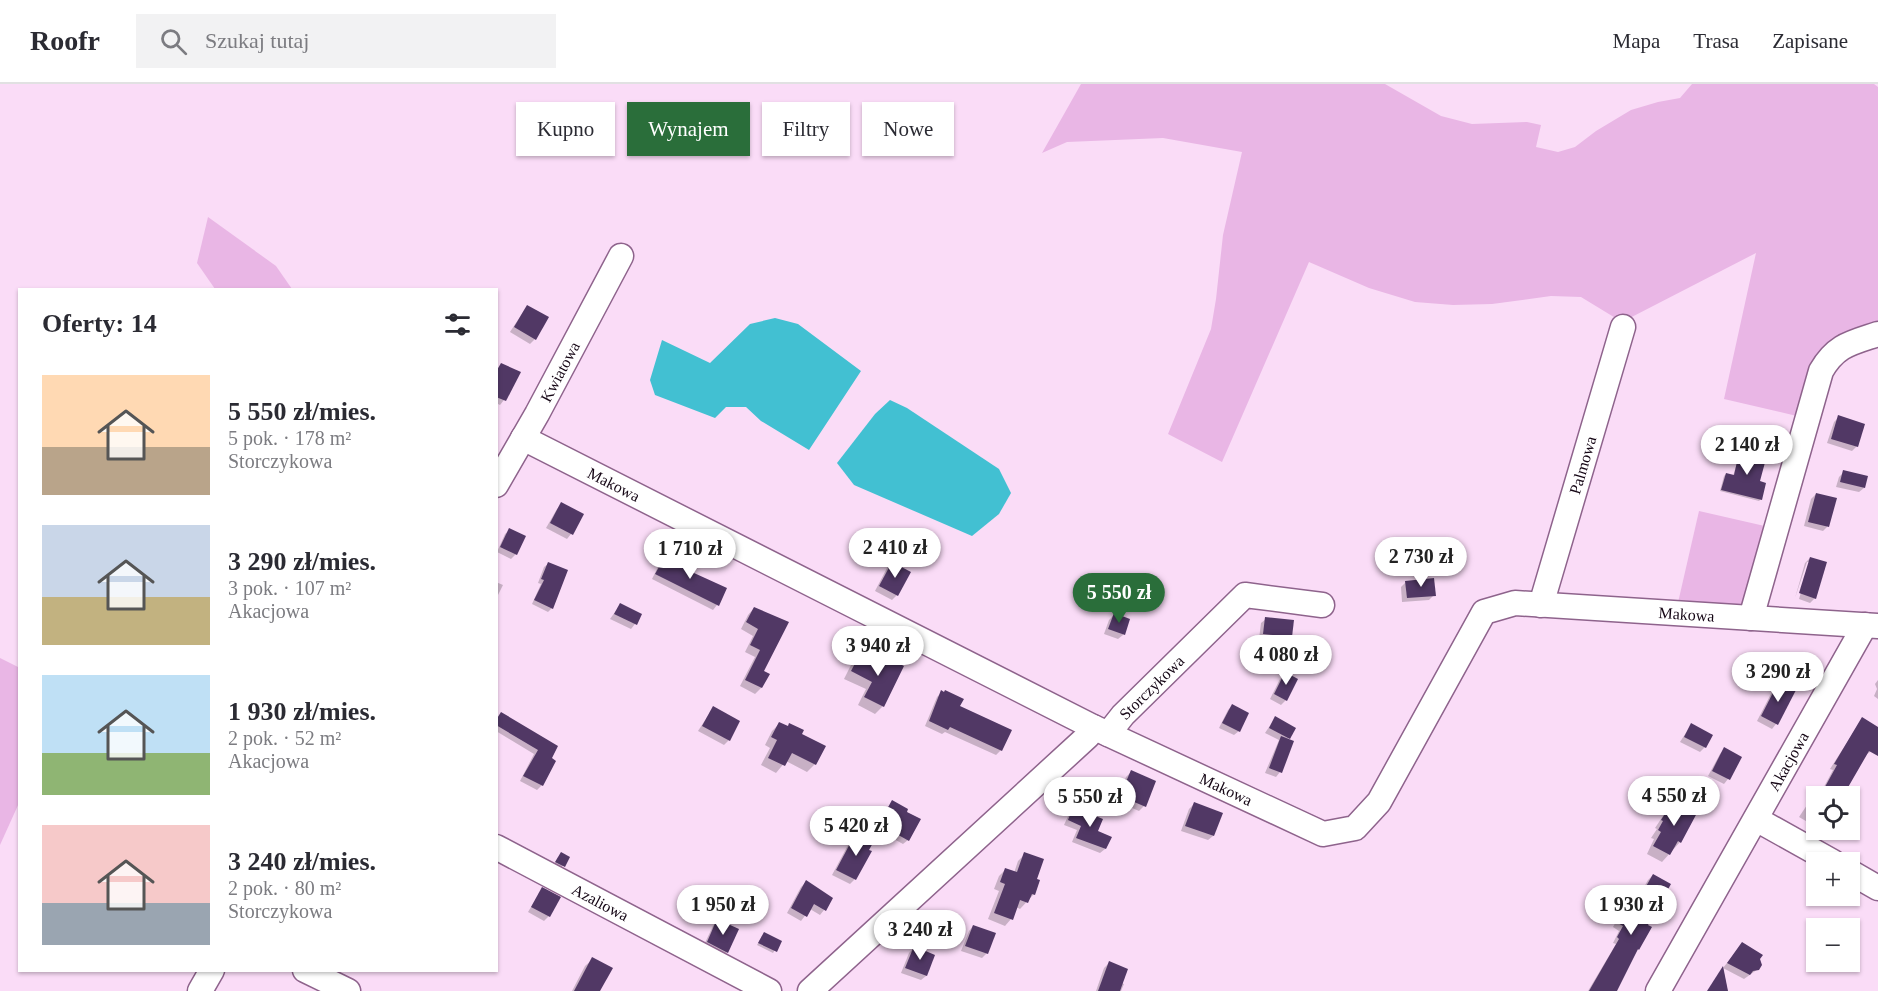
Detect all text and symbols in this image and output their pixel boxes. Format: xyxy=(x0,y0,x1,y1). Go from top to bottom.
search box xyxy=(136,14,556,68)
text: Roofr xyxy=(30,25,100,56)
icon: search xyxy=(157,25,190,58)
text: Szukaj tutaj xyxy=(205,28,309,53)
text: Mapa xyxy=(1612,29,1660,53)
text: Trasa xyxy=(1693,29,1739,53)
text: Zapisane xyxy=(1772,29,1848,53)
chip: Kupno xyxy=(516,102,615,156)
chip: Wynajem xyxy=(627,102,750,156)
chip: Filtry xyxy=(762,102,850,156)
chip: Nowe xyxy=(862,102,954,156)
icon: filters xyxy=(441,308,474,341)
text: Oferty: 14 xyxy=(42,309,157,338)
street label: Kwiatowa xyxy=(537,339,582,405)
text: 5 550 zł/mies. xyxy=(228,397,376,426)
icon: home xyxy=(90,399,162,471)
pin: 2 140 zł xyxy=(1685,425,1809,476)
text: 5 pok. · 178 m² xyxy=(228,427,351,449)
text: 2 140 zł xyxy=(1715,433,1779,455)
street label: Palmowa xyxy=(1566,434,1599,496)
text: Storczykowa xyxy=(228,450,332,472)
street label: Makowa xyxy=(585,464,643,504)
pin: 2 410 zł xyxy=(833,528,957,579)
pin: 1 710 zł xyxy=(628,529,752,580)
text: 2 410 zł xyxy=(863,536,927,558)
text: 1 710 zł xyxy=(658,537,722,559)
pin: 2 730 zł xyxy=(1359,537,1483,588)
text: 2 730 zł xyxy=(1389,545,1453,567)
text: 3 290 zł/mies. xyxy=(228,547,376,576)
icon: home xyxy=(90,549,162,621)
pin: 5 550 zł xyxy=(1057,573,1181,624)
text: 3 pok. · 107 m² xyxy=(228,577,351,599)
text: 5 550 zł xyxy=(1087,581,1151,603)
text: Akacjowa xyxy=(228,600,309,622)
street label: Makowa xyxy=(1658,604,1715,624)
pin: 3 940 zł xyxy=(816,626,940,677)
text: 3 940 zł xyxy=(846,634,910,656)
pin: 4 080 zł xyxy=(1224,635,1348,686)
text: 4 080 zł xyxy=(1254,643,1318,665)
street label: Storczykowa xyxy=(1116,652,1187,722)
pin: 3 290 zł xyxy=(1716,652,1840,703)
text: 3 290 zł xyxy=(1746,660,1810,682)
text: 1 930 zł/mies. xyxy=(228,697,376,726)
icon: home xyxy=(90,699,162,771)
text: 2 pok. · 52 m² xyxy=(228,727,341,749)
street label: Akacjowa xyxy=(1765,729,1811,794)
text: Akacjowa xyxy=(228,750,309,772)
street label: Makowa xyxy=(1197,769,1255,808)
pin: 4 550 zł xyxy=(1612,776,1736,827)
pin: 5 550 zł xyxy=(1028,777,1152,828)
text: 4 550 zł xyxy=(1642,784,1706,806)
text: 5 550 zł xyxy=(1058,785,1122,807)
map controls xyxy=(1806,786,1860,972)
button: locate xyxy=(1806,786,1860,840)
pin: 5 420 zł xyxy=(794,806,918,857)
text: 5 420 zł xyxy=(824,814,888,836)
text: 3 240 zł/mies. xyxy=(228,847,376,876)
icon: home xyxy=(90,849,162,921)
button: + xyxy=(1806,852,1860,906)
text: 2 pok. · 80 m² xyxy=(228,877,341,899)
street label: Azaliowa xyxy=(569,880,631,924)
pin: 1 950 zł xyxy=(661,885,785,936)
pin: 1 930 zł xyxy=(1569,885,1693,936)
text: 1 950 zł xyxy=(691,893,755,915)
text: 1 930 zł xyxy=(1599,893,1663,915)
text: Storczykowa xyxy=(228,900,332,922)
pin: 3 240 zł xyxy=(858,910,982,961)
text: 3 240 zł xyxy=(888,918,952,940)
button: − xyxy=(1806,918,1860,972)

